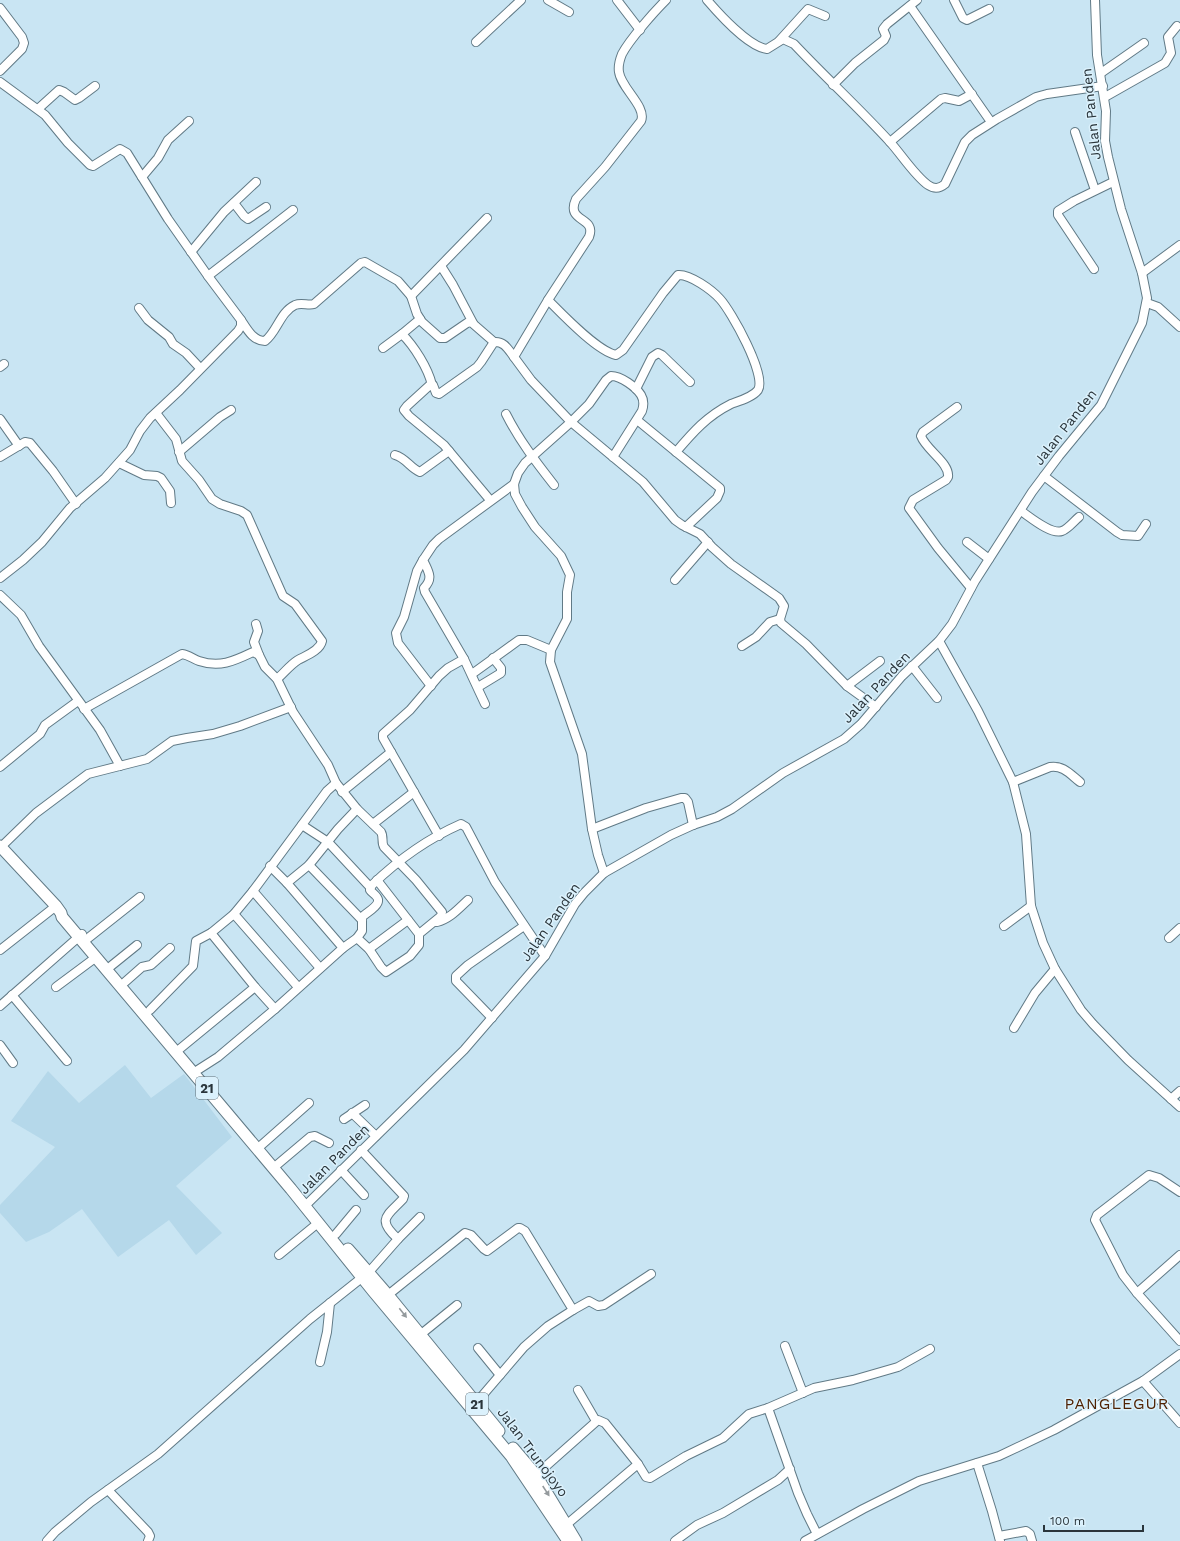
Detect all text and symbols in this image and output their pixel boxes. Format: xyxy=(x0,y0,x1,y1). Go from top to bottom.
street label: Jalan Panden xyxy=(1078,67,1104,161)
street label: Jalan Panden xyxy=(1030,386,1100,468)
street label: Jalan Panden xyxy=(839,648,913,726)
street label: Jalan Panden xyxy=(517,880,583,964)
road number: 21 xyxy=(196,1077,218,1099)
street label: Jalan Panden xyxy=(296,1121,372,1197)
one-way arrow xyxy=(399,1308,407,1319)
road number: 21 xyxy=(466,1393,488,1415)
district label: PANGLEGUR xyxy=(1065,1394,1169,1413)
street label: Jalan Trunojoyo xyxy=(494,1404,572,1500)
one-way arrow xyxy=(542,1485,549,1497)
scale bar xyxy=(1044,1507,1143,1533)
text: 100 m xyxy=(1050,1514,1085,1528)

